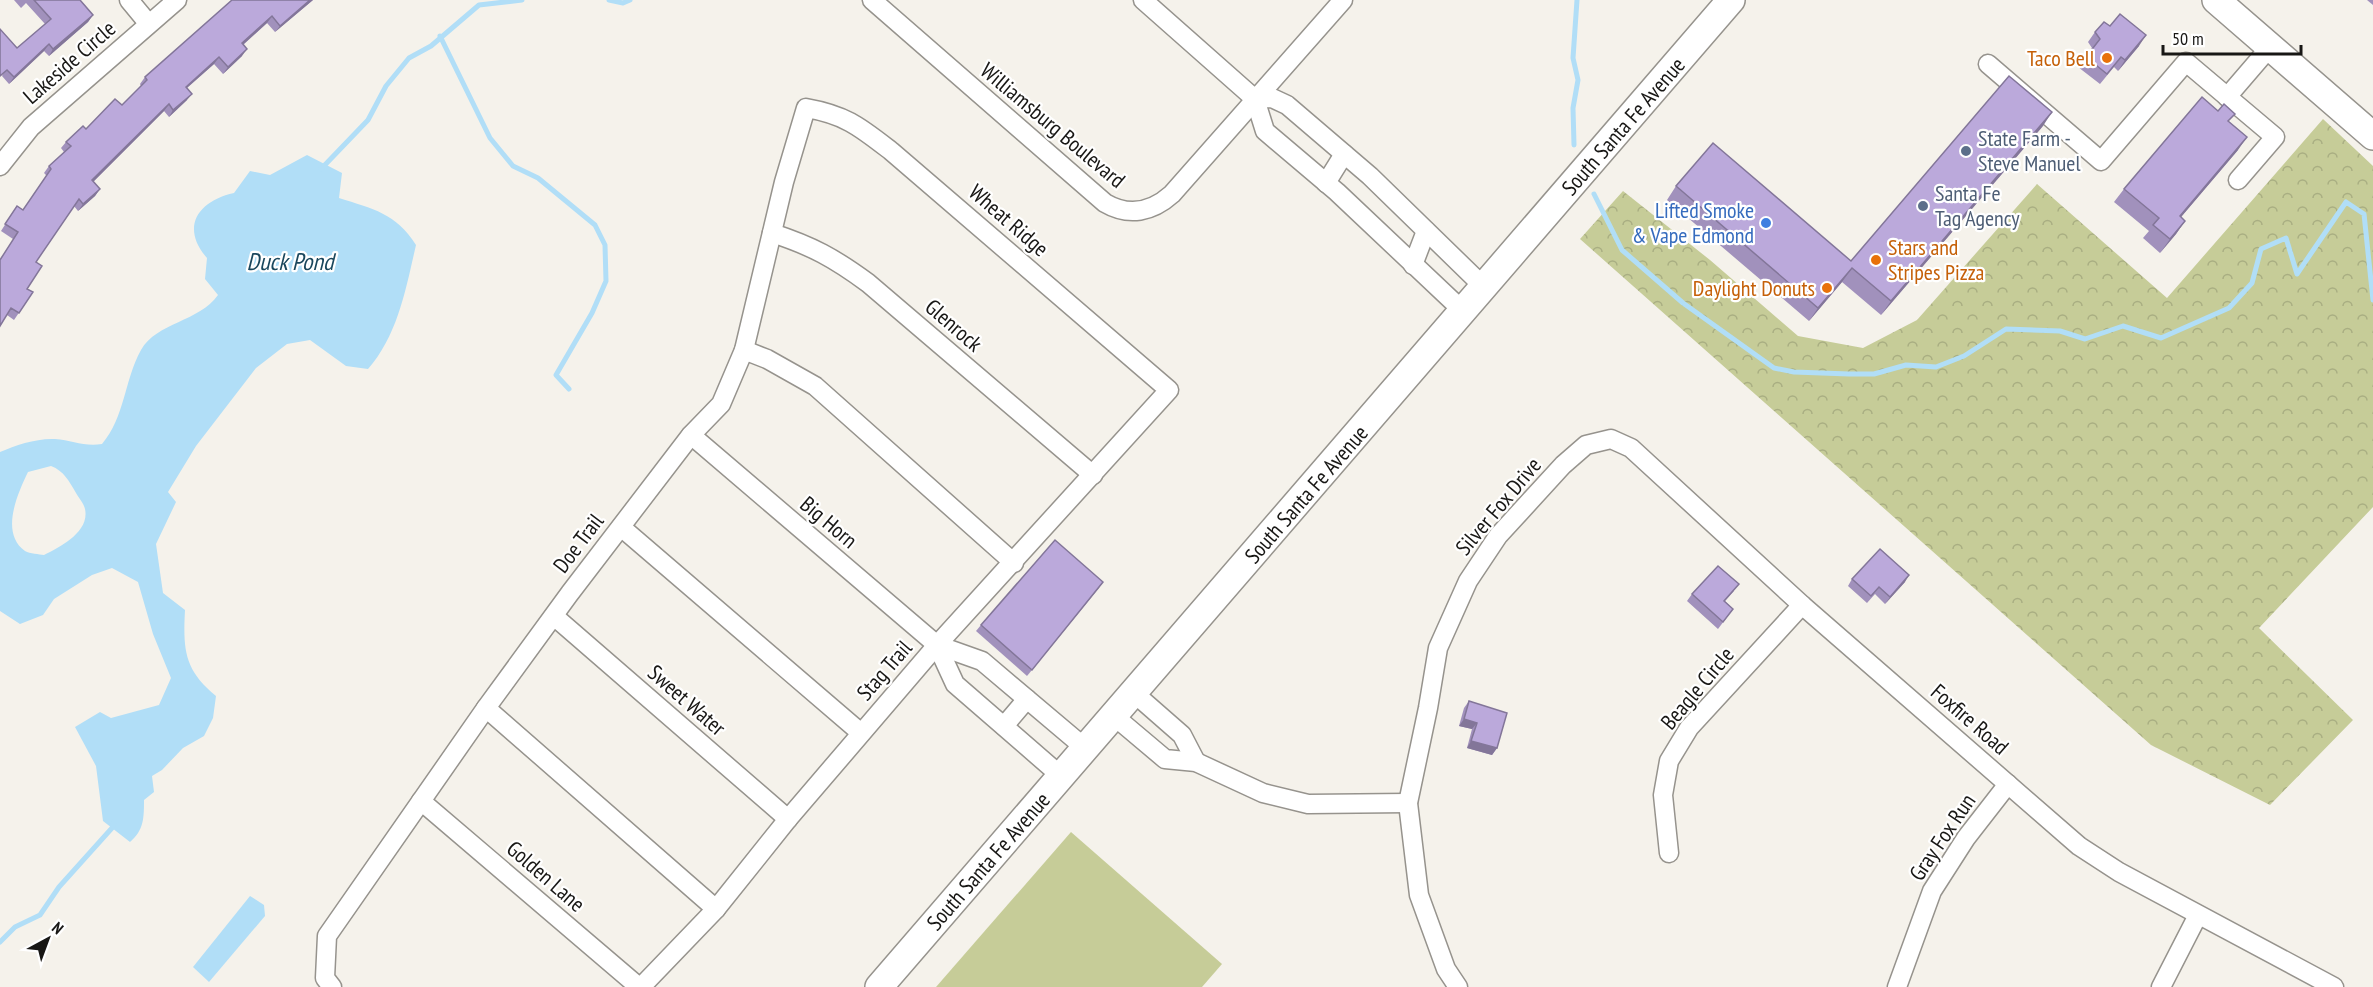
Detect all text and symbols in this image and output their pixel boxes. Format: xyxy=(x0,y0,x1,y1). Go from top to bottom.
street label: Lakeside Circle xyxy=(17,14,121,110)
scale bar xyxy=(2163,18,2301,56)
text: 50 m xyxy=(2172,27,2204,50)
place label: Taco Bell xyxy=(2027,44,2096,72)
street label: South Santa Fe Avenue xyxy=(1555,51,1691,201)
marker: Taco Bell xyxy=(2100,51,2114,65)
street label: Williamsburg Boulevard xyxy=(975,56,1131,194)
place label: State Farm - Steve Manuel xyxy=(1978,124,2081,177)
marker: State Farm - Steve Manuel xyxy=(1959,144,1973,158)
street label: Wheat Ridge xyxy=(963,178,1055,262)
place label: Santa Fe Tag Agency xyxy=(1935,179,2020,232)
place label: Lifted Smoke & Vape Edmond xyxy=(1632,196,1754,249)
marker: Santa Fe Tag Agency xyxy=(1916,199,1930,213)
marker: Lifted Smoke & Vape Edmond xyxy=(1759,216,1773,230)
place label: Stars and Stripes Pizza xyxy=(1888,233,1984,286)
water label: Duck Pond xyxy=(247,246,337,277)
marker: Stars and Stripes Pizza xyxy=(1869,253,1883,267)
place label: Daylight Donuts xyxy=(1693,274,1815,302)
marker: Daylight Donuts xyxy=(1820,281,1834,295)
street label: Glenrock xyxy=(920,293,989,358)
street label: South Santa Fe Avenue xyxy=(1238,419,1374,569)
street label: Silver Fox Drive xyxy=(1449,451,1547,561)
street label: Big Horn xyxy=(795,490,863,554)
street label: Doe Trail xyxy=(547,507,610,578)
street label: Stag Trail xyxy=(850,634,918,706)
street label: Beagle Circle xyxy=(1654,641,1740,735)
street label: Sweet Water xyxy=(642,658,732,742)
street label: Foxfire Road xyxy=(1925,678,2015,760)
street label: South Santa Fe Avenue xyxy=(920,786,1056,936)
street label: Gray Fox Run xyxy=(1903,788,1981,886)
street label: Golden Lane xyxy=(501,834,591,918)
north arrow xyxy=(18,909,78,969)
text: N xyxy=(48,917,68,938)

